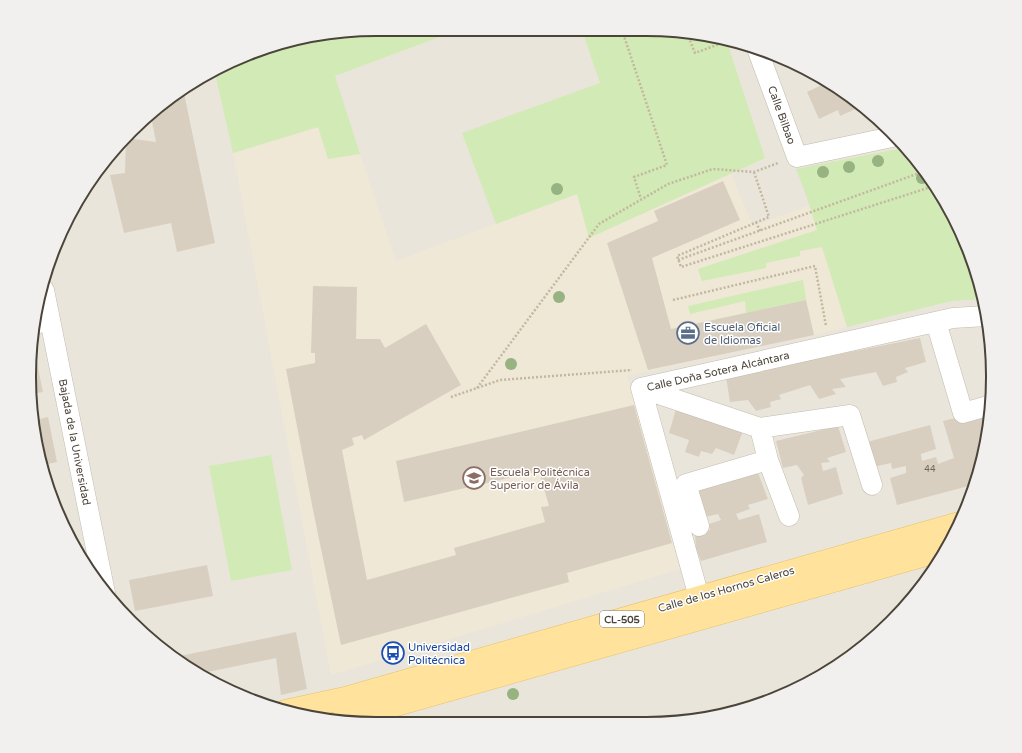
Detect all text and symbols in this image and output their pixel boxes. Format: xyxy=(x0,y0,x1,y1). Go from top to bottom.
street label: Calle Bilbao xyxy=(765,84,798,146)
office icon: Escuela Oficial de Idiomas xyxy=(675,320,701,346)
place label: Escuela Oficial de Idiomas xyxy=(704,321,780,347)
street label: Calle Doña Sotera Alcántara xyxy=(645,349,791,394)
street label: Bajada de la Universidad xyxy=(56,378,93,506)
house number: 44 xyxy=(924,464,936,475)
school or university icon: Escuela Politécnica Superior de Ávila xyxy=(461,465,487,491)
place label: Escuela Politécnica Superior de Ávila xyxy=(490,466,590,492)
street label: Calle de los Hornos Caleros xyxy=(656,564,796,615)
road number: CL-505 xyxy=(600,611,644,627)
bus stop icon: Universidad Politécnica xyxy=(380,640,406,666)
place label: Universidad Politécnica xyxy=(408,641,470,667)

